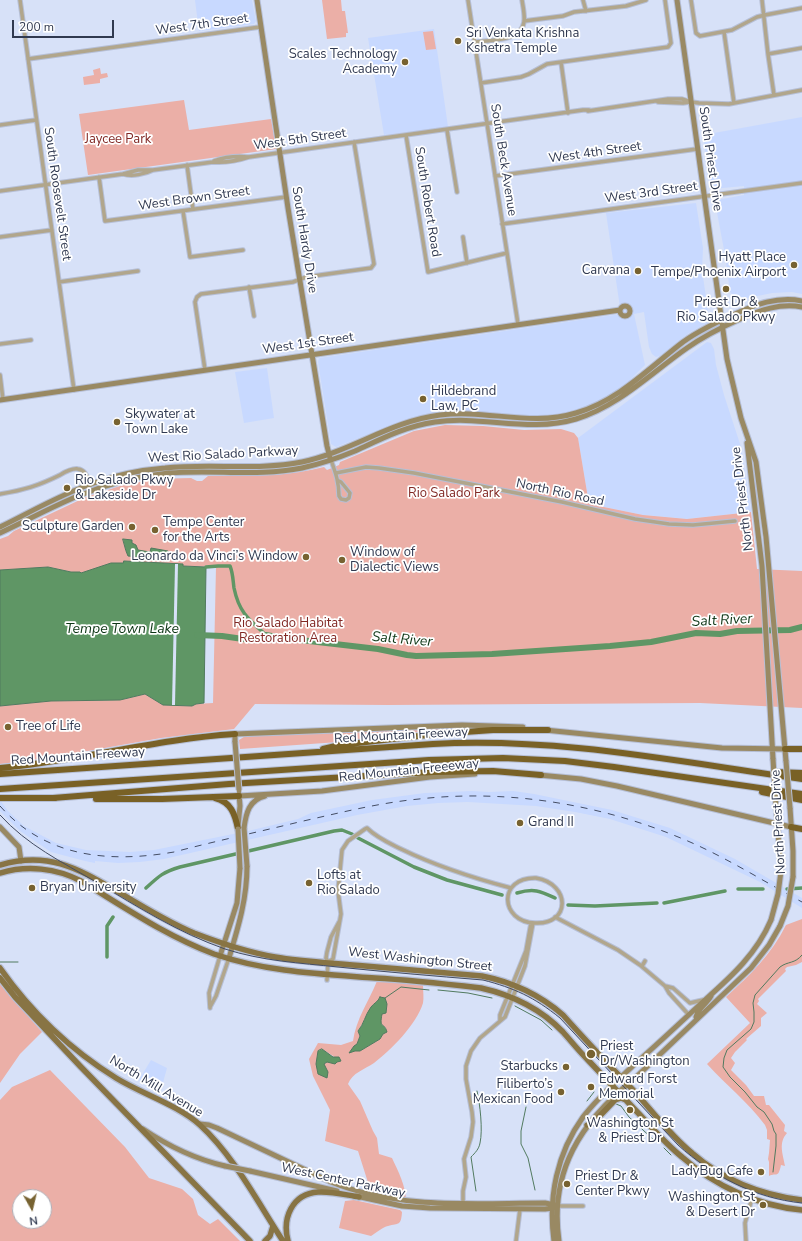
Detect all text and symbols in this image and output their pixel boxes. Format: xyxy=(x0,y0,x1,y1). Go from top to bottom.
street label: West 7th Street xyxy=(155,11,249,39)
scale bar xyxy=(14,12,116,38)
text: 200 m xyxy=(19,19,54,35)
place label: Sri Venkata Krishna Kshetra Temple xyxy=(466,26,579,57)
marker: Sri Venkata Krishna Kshetra Temple xyxy=(453,36,463,46)
place label: Scales Technology Academy xyxy=(289,47,397,78)
marker: Scales Technology Academy xyxy=(400,57,410,67)
street label: South Beck Avenue xyxy=(486,103,520,217)
street label: South Priest Drive xyxy=(695,106,725,212)
street label: South Roosevelt Street xyxy=(40,126,74,262)
street label: West 5th Street xyxy=(253,126,347,154)
park label: Jaycee Park xyxy=(85,132,151,148)
street label: West 4th Street xyxy=(548,139,642,167)
street label: South Robert Road xyxy=(411,146,443,258)
street label: West 3rd Street xyxy=(604,179,698,207)
street label: West Brown Street xyxy=(137,183,251,215)
street label: South Hardy Drive xyxy=(288,186,320,294)
place label: Hyatt Place Tempe/Phoenix Airport xyxy=(651,250,786,281)
marker: Hyatt Place Tempe/Phoenix Airport xyxy=(789,260,799,270)
place label: Carvana xyxy=(582,263,630,279)
marker: Carvana xyxy=(633,266,643,276)
marker: Priest Dr & Rio Salado Pkwy xyxy=(721,284,731,294)
place label: Priest Dr & Rio Salado Pkwy xyxy=(677,295,775,326)
street label: West 1st Street xyxy=(261,330,355,358)
place label: Hildebrand Law, PC xyxy=(431,384,496,415)
marker: Hildebrand Law, PC xyxy=(418,394,428,404)
place label: Skywater at Town Lake xyxy=(125,407,195,438)
marker: Skywater at Town Lake xyxy=(112,417,122,427)
street label: West Rio Salado Parkway xyxy=(147,443,299,467)
street label: North Priest Drive xyxy=(729,446,757,552)
place label: Rio Salado Pkwy & Lakeside Dr xyxy=(75,473,173,504)
street label: North Rio Road xyxy=(515,476,605,510)
marker: Rio Salado Pkwy & Lakeside Dr xyxy=(62,483,72,493)
park label: Rio Salado Park xyxy=(408,486,500,502)
place label: Tempe Center for the Arts xyxy=(163,515,244,546)
place label: Sculpture Garden xyxy=(22,519,124,535)
marker: Sculpture Garden xyxy=(127,522,137,532)
marker: Tempe Center for the Arts xyxy=(150,525,160,535)
place label: Window of Dialectic Views xyxy=(350,545,439,576)
place label: Leonardo da Vinci’s Window xyxy=(131,549,298,565)
marker: Leonardo da Vinci’s Window xyxy=(301,552,311,562)
marker: Window of Dialectic Views xyxy=(337,555,347,565)
water label: Salt River xyxy=(691,611,753,631)
park label: Rio Salado Habitat Restoration Area xyxy=(233,616,343,647)
water label: Tempe Town Lake xyxy=(65,622,179,638)
water label: Salt River xyxy=(371,629,433,651)
place label: Tree of Life xyxy=(16,719,81,735)
marker: Tree of Life xyxy=(3,722,13,732)
street label: Red Mountain Freeway xyxy=(334,725,468,747)
street label: Red Mountain Freeway xyxy=(11,745,145,769)
street label: Red Mountain Freeeway xyxy=(338,756,480,786)
street label: North Priest Drive xyxy=(768,769,790,875)
place label: Grand II xyxy=(528,815,574,831)
marker: Grand II xyxy=(515,818,525,828)
place label: Lofts at Rio Salado xyxy=(317,868,380,899)
marker: Lofts at Rio Salado xyxy=(304,878,314,888)
place label: Bryan University xyxy=(40,880,137,896)
marker: Bryan University xyxy=(27,883,37,893)
street label: West Washington Street xyxy=(347,945,493,975)
place label: Priest Dr/Washington xyxy=(600,1039,690,1070)
marker: Priest Dr/Washington xyxy=(585,1048,597,1060)
street label: North Mill Avenue xyxy=(106,1053,206,1121)
place label: Starbucks xyxy=(500,1059,558,1075)
marker: Starbucks xyxy=(561,1062,571,1072)
place label: Edward Forst Memorial xyxy=(599,1072,677,1103)
place label: Filiberto’s Mexican Food xyxy=(473,1077,553,1108)
marker: Edward Forst Memorial xyxy=(586,1082,596,1092)
marker: Filiberto’s Mexican Food xyxy=(556,1087,566,1097)
marker: Washington St & Priest Dr xyxy=(625,1105,635,1115)
place label: Washington St & Priest Dr xyxy=(586,1116,674,1147)
street label: West Center Parkway xyxy=(279,1160,407,1202)
place label: LadyBug Cafe xyxy=(671,1164,753,1180)
marker: LadyBug Cafe xyxy=(756,1167,766,1177)
place label: Priest Dr & Center Pkwy xyxy=(575,1169,649,1200)
marker: Priest Dr & Center Pkwy xyxy=(562,1179,572,1189)
north arrow xyxy=(12,1189,52,1229)
place label: Washington St & Desert Dr xyxy=(668,1190,755,1221)
marker: Washington St & Desert Dr xyxy=(758,1200,768,1210)
text: N xyxy=(28,1212,39,1228)

